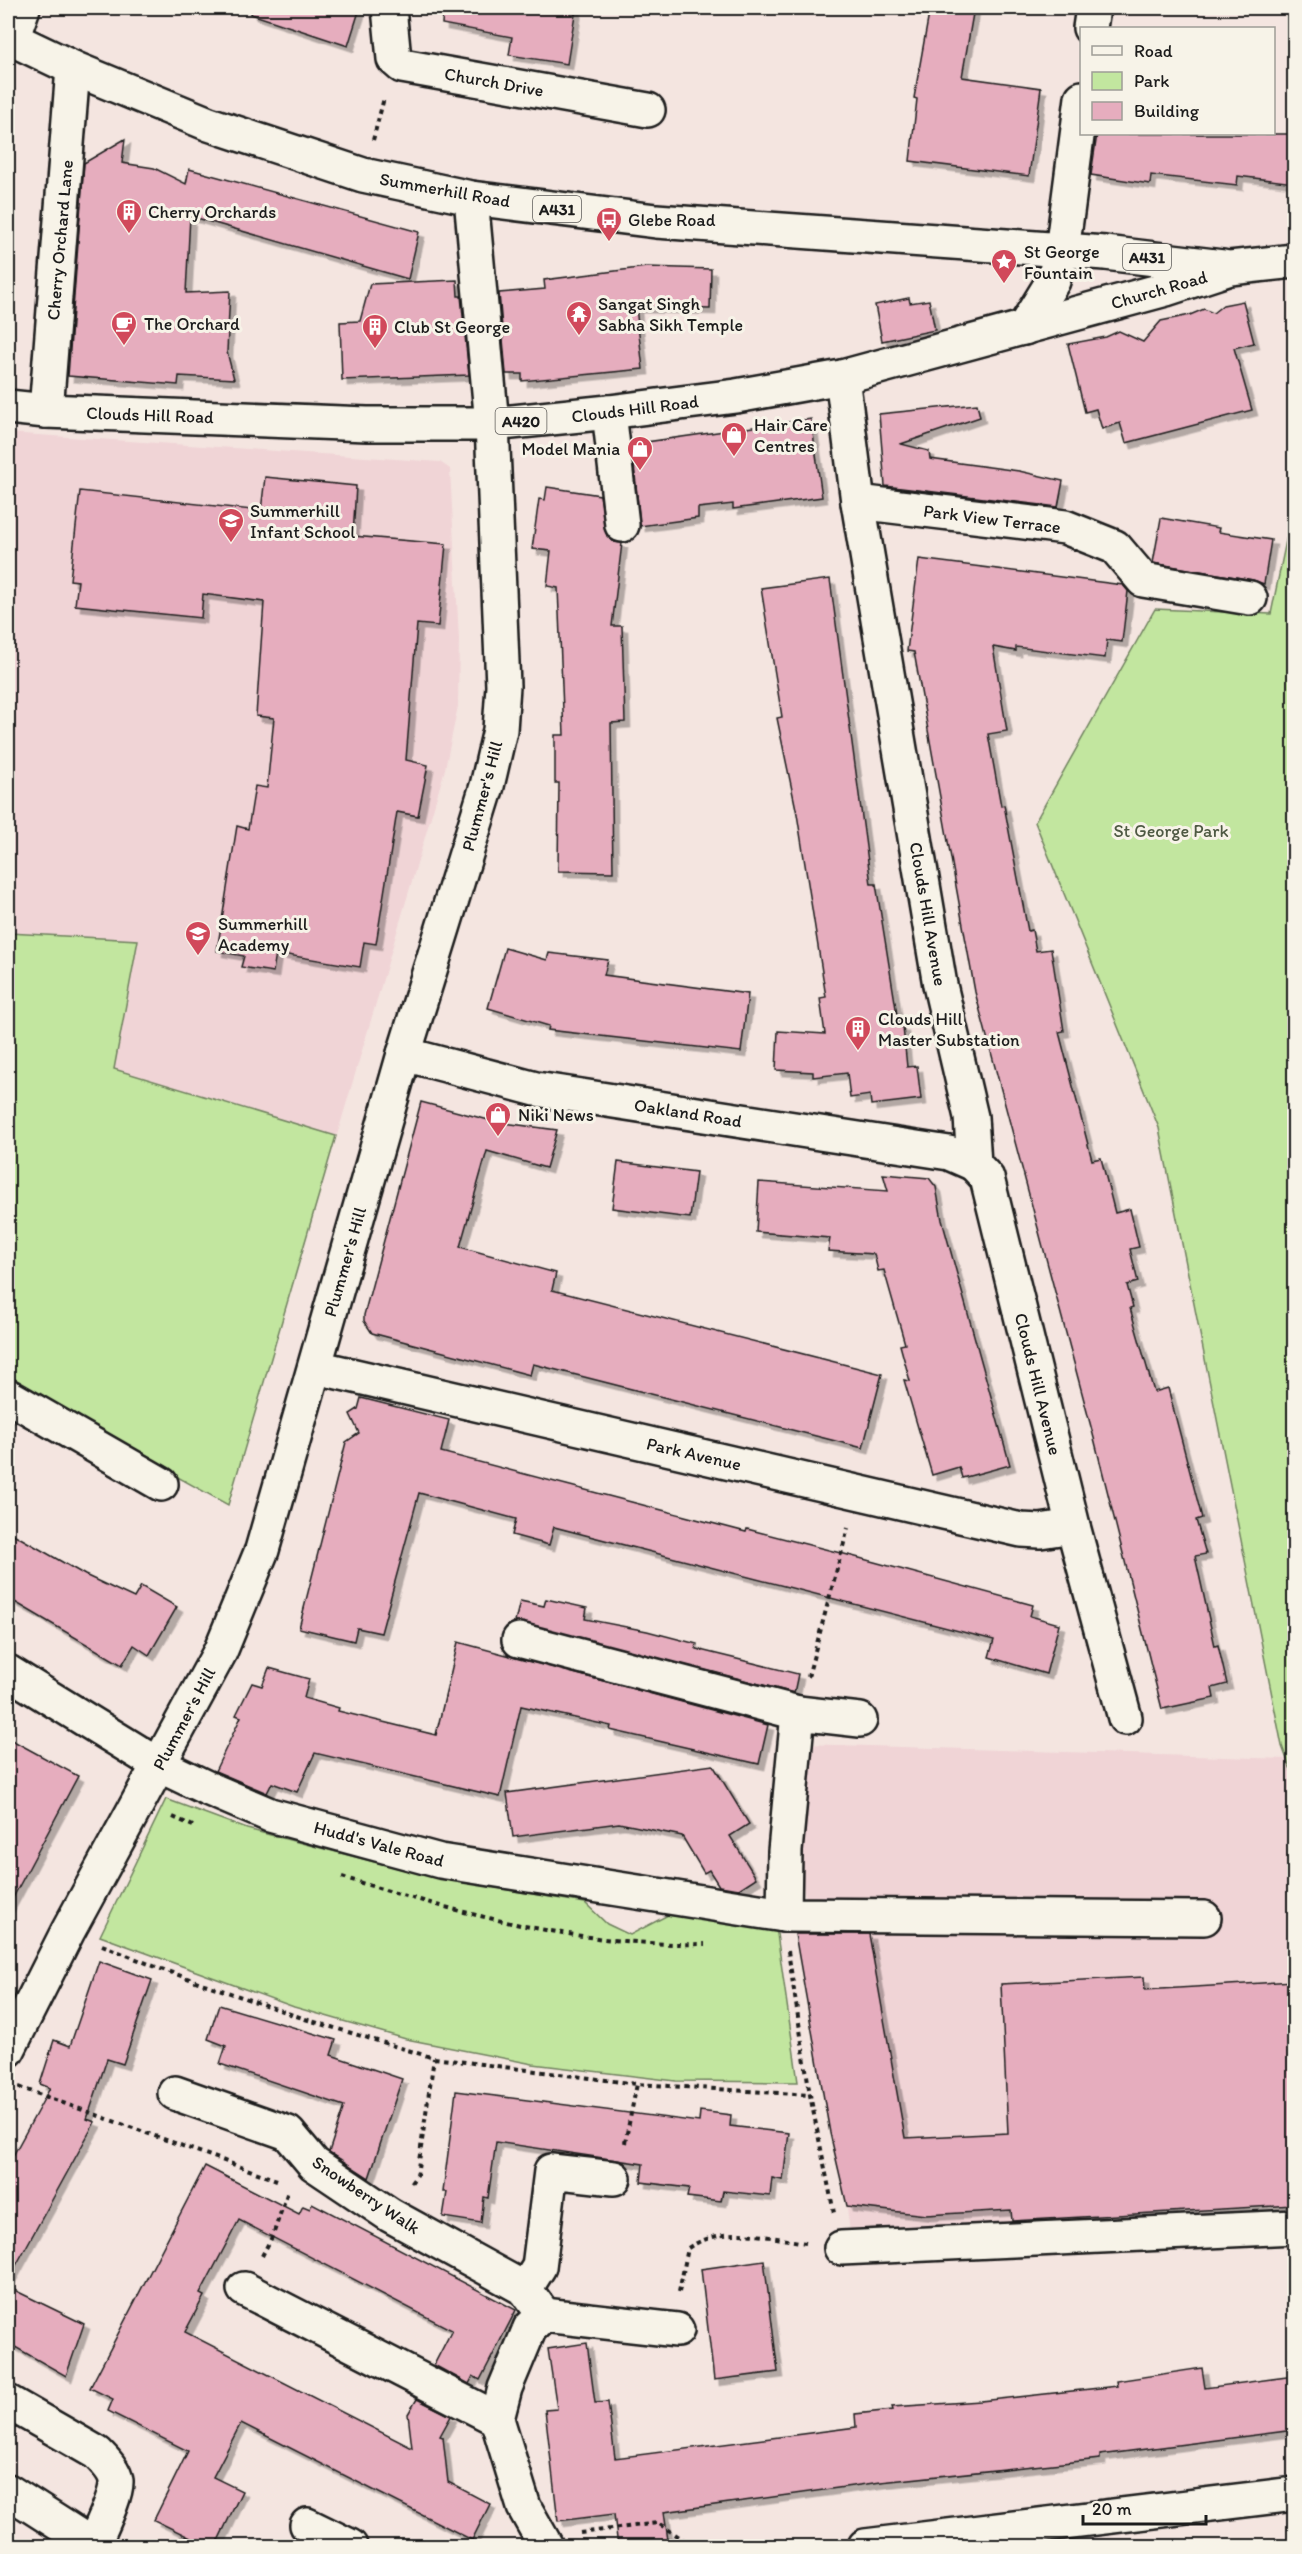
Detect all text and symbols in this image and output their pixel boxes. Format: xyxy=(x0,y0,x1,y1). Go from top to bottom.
legend xyxy=(1080,27,1275,135)
text: Road xyxy=(1134,40,1173,62)
street label: Church Drive xyxy=(443,62,545,102)
text: Park xyxy=(1134,70,1169,92)
text: Building xyxy=(1134,100,1200,122)
street label: Cherry Orchard Lane xyxy=(42,159,78,321)
street label: Summerhill Road xyxy=(378,168,512,212)
road number: A431 xyxy=(533,196,581,222)
building icon: Cherry Orchards xyxy=(114,197,144,235)
place label: Cherry Orchards xyxy=(148,201,276,223)
bus stop icon: Glebe Road xyxy=(594,205,624,243)
place label: Glebe Road xyxy=(628,209,716,231)
place label: St George Fountain xyxy=(1024,241,1100,284)
road number: A431 xyxy=(1123,244,1171,270)
place icon: St George Fountain xyxy=(989,247,1019,285)
street label: Church Road xyxy=(1108,266,1210,314)
place label: Sangat Singh Sabha Sikh Temple xyxy=(598,293,743,336)
temple icon: Sangat Singh Sabha Sikh Temple xyxy=(564,299,594,337)
cafe icon: The Orchard xyxy=(109,309,139,347)
building icon: Club St George xyxy=(360,312,390,350)
place label: The Orchard xyxy=(144,313,240,335)
place label: Club St George xyxy=(394,316,510,338)
street label: Clouds Hill Road xyxy=(570,390,700,428)
street label: Clouds Hill Road xyxy=(86,402,214,428)
road number: A420 xyxy=(496,408,546,434)
place label: Hair Care Centres xyxy=(754,414,828,457)
shop icon: Hair Care Centres xyxy=(719,420,749,458)
shop icon: Model Mania xyxy=(625,434,655,472)
place label: Model Mania xyxy=(521,438,620,460)
place label: Summerhill Infant School xyxy=(250,500,355,543)
street label: Park View Terrace xyxy=(922,500,1062,538)
school or university icon: Summerhill Infant School xyxy=(216,506,246,544)
street label: Plummer's Hill xyxy=(457,738,507,854)
park label: St George Park xyxy=(1113,820,1229,842)
street label: Clouds Hill Avenue xyxy=(905,840,951,988)
place label: Summerhill Academy xyxy=(218,913,308,956)
school or university icon: Summerhill Academy xyxy=(183,919,213,957)
place label: Clouds Hill Master Substation xyxy=(878,1008,1020,1051)
building icon: Clouds Hill Master Substation xyxy=(843,1014,873,1052)
street label: Oakland Road xyxy=(633,1094,744,1132)
shop icon: Niki News xyxy=(483,1100,513,1138)
place label: Niki News xyxy=(518,1104,594,1126)
street label: Plummer's Hill xyxy=(319,1205,371,1319)
street label: Clouds Hill Avenue xyxy=(1010,1311,1066,1457)
street label: Park Avenue xyxy=(644,1432,744,1476)
street label: Plummer's Hill xyxy=(148,1664,220,1774)
street label: Hudd's Vale Road xyxy=(312,1816,447,1872)
street label: Snowberry Walk xyxy=(308,2151,424,2239)
scale bar xyxy=(1083,2488,1206,2526)
text: 20 m xyxy=(1092,2498,1132,2520)

